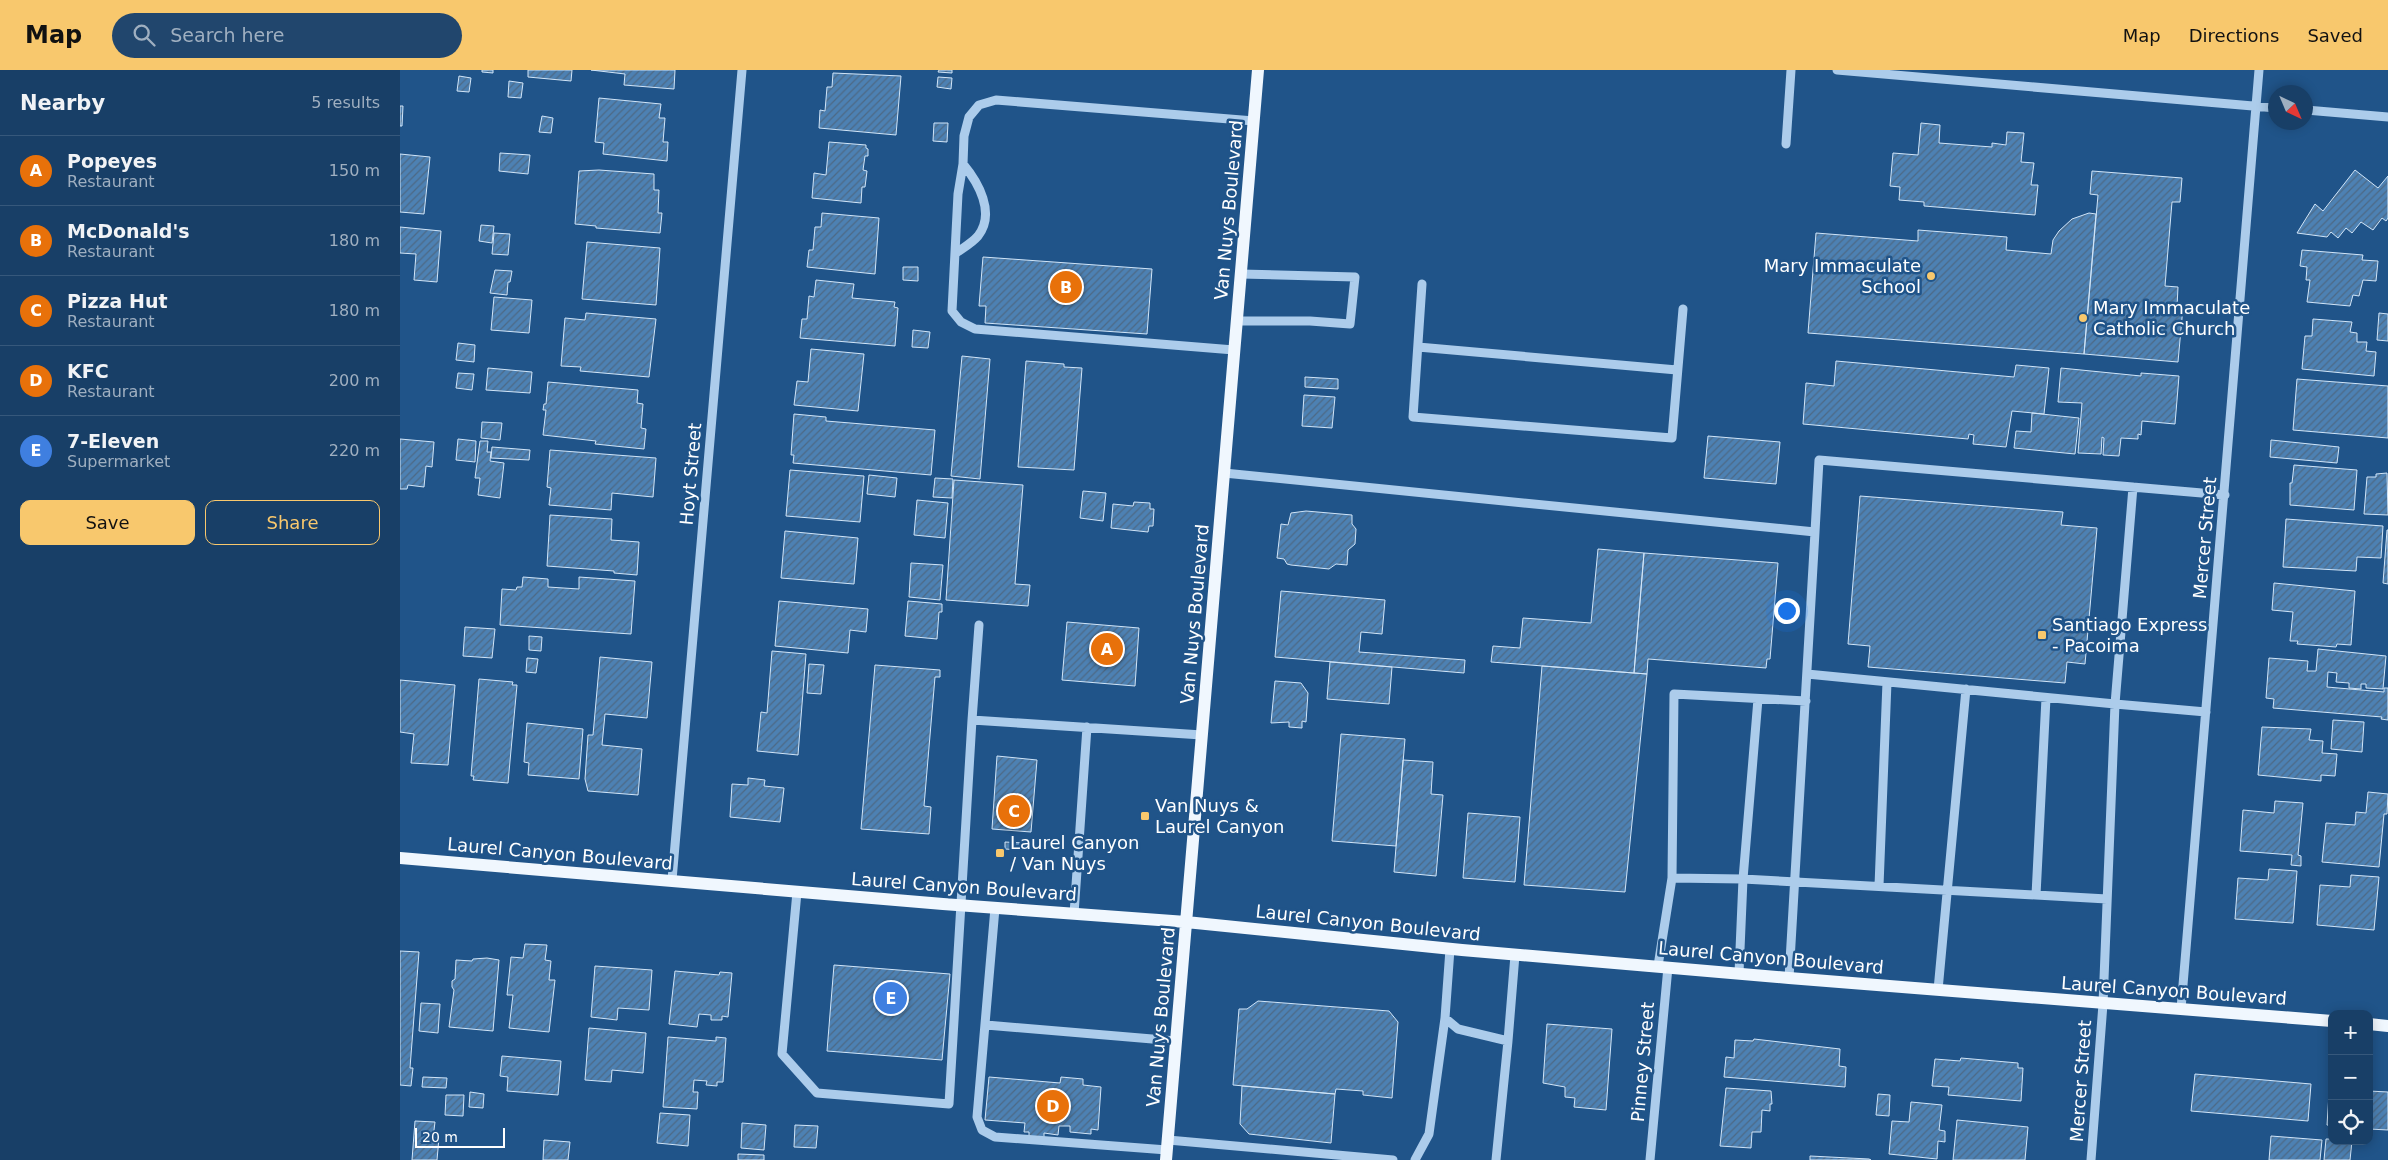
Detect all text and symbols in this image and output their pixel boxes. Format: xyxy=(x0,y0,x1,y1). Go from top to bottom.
search box xyxy=(112,13,462,58)
text: Map xyxy=(25,21,82,49)
icon: search xyxy=(130,21,158,49)
text: Search here xyxy=(170,24,284,46)
text: Map xyxy=(2123,25,2161,46)
text: Directions xyxy=(2189,25,2279,46)
text: Saved xyxy=(2307,25,2363,46)
north arrow xyxy=(2268,85,2313,130)
text: Nearby xyxy=(20,91,105,115)
text: 5 results xyxy=(311,93,380,112)
street label: Van Nuys Boulevard xyxy=(1210,119,1247,301)
text: Popeyes xyxy=(67,150,157,172)
text: A xyxy=(30,161,42,180)
text: 150 m xyxy=(329,161,380,180)
text: Restaurant xyxy=(67,172,155,191)
text: McDonald's xyxy=(67,220,190,242)
text: B xyxy=(30,231,42,250)
text: 180 m xyxy=(329,231,380,250)
text: Restaurant xyxy=(67,242,155,261)
place label: Mary Immaculate School xyxy=(1764,255,1921,297)
pin: B xyxy=(1050,268,1082,306)
marker: Mary Immaculate School xyxy=(1925,270,1937,282)
text: Pizza Hut xyxy=(67,290,168,312)
place label: Mary Immaculate Catholic Church xyxy=(2093,297,2250,339)
text: C xyxy=(30,301,42,320)
text: 180 m xyxy=(329,301,380,320)
text: Restaurant xyxy=(67,312,155,331)
marker: Mary Immaculate Catholic Church xyxy=(2077,312,2089,324)
text: KFC xyxy=(67,360,109,382)
text: D xyxy=(29,371,43,390)
text: 200 m xyxy=(329,371,380,390)
text: Restaurant xyxy=(67,382,155,401)
street label: Hoyt Street xyxy=(676,422,705,526)
text: 7-Eleven xyxy=(67,430,159,452)
text: E xyxy=(31,441,41,460)
text: 220 m xyxy=(329,441,380,460)
text: Supermarket xyxy=(67,452,170,471)
street label: Mercer Street xyxy=(2189,476,2220,600)
button: Save xyxy=(20,500,195,545)
button: Share xyxy=(205,500,380,545)
street label: Van Nuys Boulevard xyxy=(1176,523,1213,705)
your location xyxy=(1774,598,1800,624)
place label: Santiago Express - Pacoima xyxy=(2052,614,2207,656)
marker: Santiago Express - Pacoima xyxy=(2036,629,2048,641)
pin: A xyxy=(1091,630,1123,668)
pin: C xyxy=(998,792,1030,830)
place label: Van Nuys & Laurel Canyon xyxy=(1155,795,1284,837)
marker: Van Nuys & Laurel Canyon xyxy=(1139,810,1151,822)
place label: Laurel Canyon / Van Nuys xyxy=(1010,832,1139,874)
street label: Laurel Canyon Boulevard xyxy=(447,833,674,874)
marker: Laurel Canyon / Van Nuys xyxy=(994,847,1006,859)
street label: Laurel Canyon Boulevard xyxy=(851,868,1078,905)
street label: Laurel Canyon Boulevard xyxy=(1255,900,1482,945)
street label: Van Nuys Boulevard xyxy=(1142,926,1179,1108)
street label: Laurel Canyon Boulevard xyxy=(1658,937,1885,978)
street label: Laurel Canyon Boulevard xyxy=(2061,972,2288,1009)
pin: E xyxy=(875,979,907,1017)
street label: Pinney Street xyxy=(1627,1001,1658,1123)
map controls xyxy=(2328,1010,2373,1145)
button: + xyxy=(2328,1010,2373,1055)
street label: Mercer Street xyxy=(2066,1019,2095,1143)
button: − xyxy=(2328,1055,2373,1100)
pin: D xyxy=(1037,1087,1069,1125)
button: locate xyxy=(2328,1100,2373,1145)
scale bar xyxy=(415,1125,505,1148)
text: 20 m xyxy=(422,1129,458,1145)

